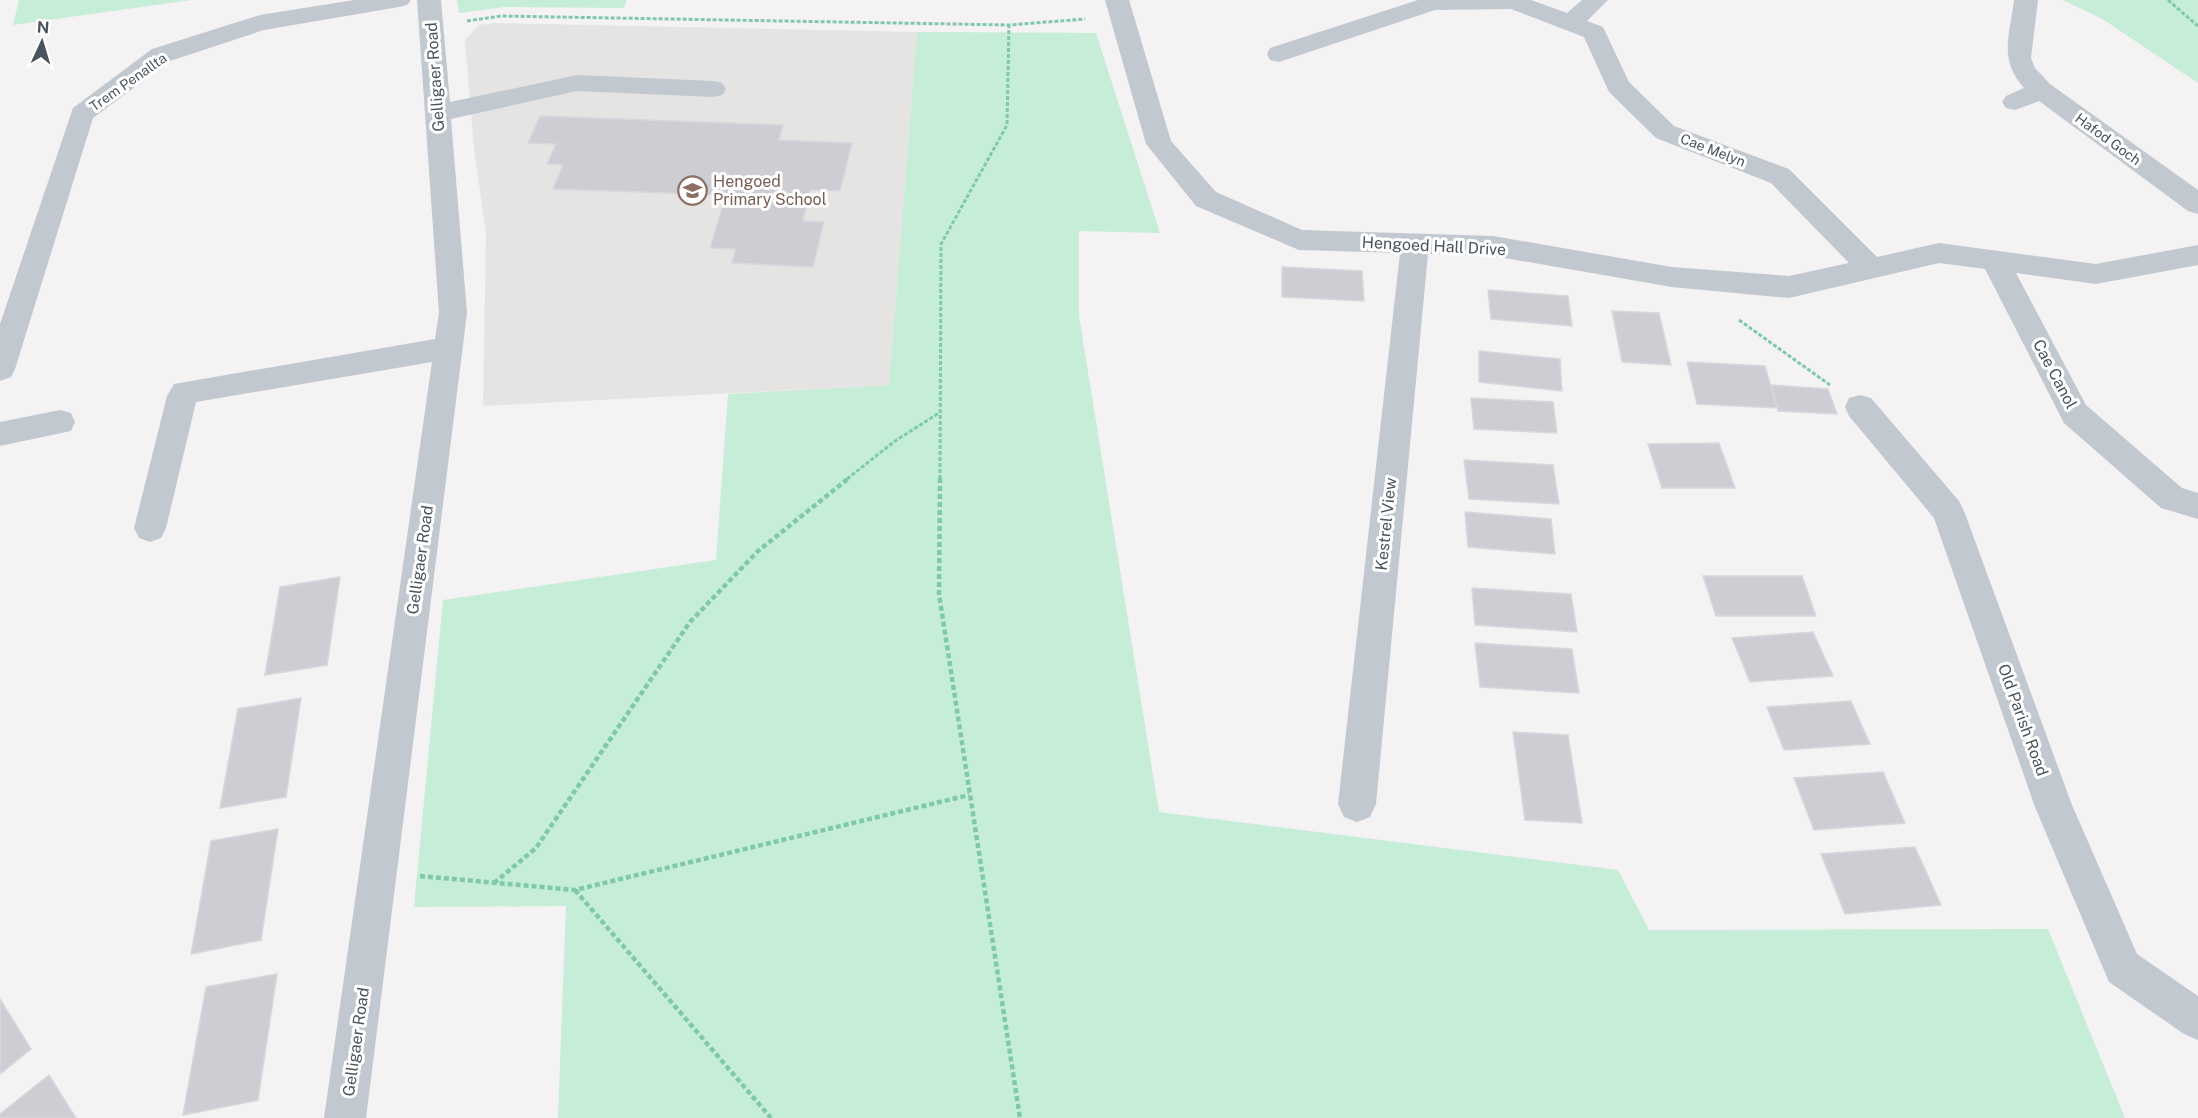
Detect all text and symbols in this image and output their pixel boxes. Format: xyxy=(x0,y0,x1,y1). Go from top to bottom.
north arrow xyxy=(12,12,72,72)
text: N xyxy=(36,18,50,37)
street label: Gelligaer Road xyxy=(422,22,448,132)
street label: Trem Penallta xyxy=(87,50,169,114)
street label: Hafod Goch xyxy=(2072,110,2144,168)
street label: Cae Melyn xyxy=(1678,130,1748,170)
place label: Hengoed Primary School xyxy=(713,172,827,209)
school or university icon: Hengoed Primary School xyxy=(676,174,708,206)
street label: Hengoed Hall Drive xyxy=(1361,233,1507,259)
street label: Cae Canol xyxy=(2029,336,2081,412)
street label: Kestrel View xyxy=(1372,476,1400,571)
street label: Gelligaer Road xyxy=(403,504,437,616)
street label: Old Parish Road xyxy=(1994,661,2052,779)
street label: Gelligaer Road xyxy=(339,986,373,1098)

